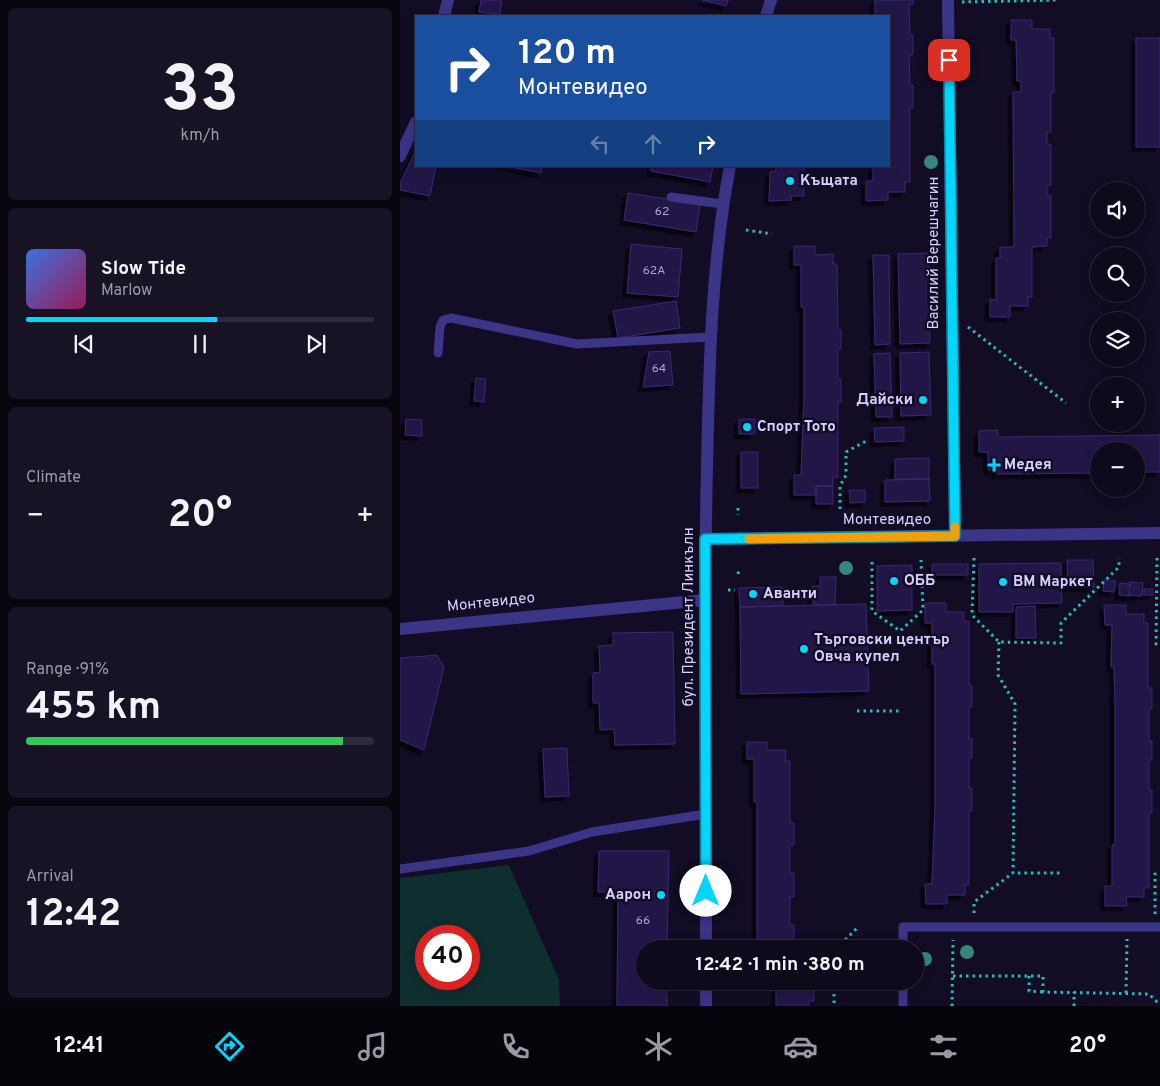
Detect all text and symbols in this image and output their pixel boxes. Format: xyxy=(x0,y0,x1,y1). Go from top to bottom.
text: 120 m xyxy=(518,32,616,76)
icon: right xyxy=(435,35,500,100)
pin xyxy=(928,39,970,81)
icon: arrive xyxy=(935,46,963,74)
text: 33 xyxy=(161,52,239,134)
text: Монтевидео xyxy=(518,75,648,102)
text: km/h xyxy=(181,126,219,146)
icon: left xyxy=(586,130,614,158)
icon: ahead xyxy=(639,130,667,158)
icon: right xyxy=(692,130,720,158)
place label: Къщата xyxy=(800,172,858,191)
marker: Къщата xyxy=(784,175,796,187)
street label: Василий Верешчагин xyxy=(925,177,944,329)
map controls xyxy=(1090,182,1145,497)
button: sound xyxy=(1090,182,1145,237)
house number: 62 xyxy=(655,204,669,220)
button: search xyxy=(1090,247,1145,302)
text: Slow Tide xyxy=(101,257,186,281)
house number: 62A xyxy=(643,263,665,279)
text: Marlow xyxy=(101,281,153,301)
button: layers xyxy=(1090,312,1145,367)
icon: previous xyxy=(70,330,98,358)
icon: pause xyxy=(186,330,214,358)
icon: next xyxy=(302,330,330,358)
house number: 64 xyxy=(652,361,666,377)
button: + xyxy=(1090,377,1145,432)
place label: Дайски xyxy=(856,391,913,410)
marker: Дайски xyxy=(917,394,929,406)
place label: Спорт Тото xyxy=(757,418,836,437)
marker: Спорт Тото xyxy=(741,421,753,433)
button: − xyxy=(1090,442,1145,497)
place label: Медея xyxy=(1004,456,1052,475)
marker: Медея xyxy=(988,459,1000,471)
text: Climate xyxy=(26,468,81,488)
text: 20° xyxy=(168,492,232,541)
text: − xyxy=(26,499,44,535)
text: + xyxy=(356,499,374,535)
street label: Монтевидео xyxy=(843,511,931,530)
street label: бул. Президент Линкълн xyxy=(680,527,699,707)
place label: ОББ xyxy=(904,572,935,591)
place label: ВМ Маркет xyxy=(1013,573,1093,592)
marker: ОББ xyxy=(888,575,900,587)
marker: ВМ Маркет xyxy=(997,576,1009,588)
place label: Аванти xyxy=(763,585,817,604)
marker: Аванти xyxy=(747,588,759,600)
street label: Монтевидео xyxy=(446,589,536,617)
place label: Търговски център Овча купел xyxy=(814,631,950,667)
marker: Търговски център Овча купел xyxy=(798,643,810,655)
text: Range · 91% xyxy=(26,660,109,680)
text: 455 km xyxy=(26,684,161,733)
position arrow xyxy=(679,864,731,916)
text: Arrival xyxy=(26,867,74,887)
place label: Аарон xyxy=(605,886,651,905)
marker: Аарон xyxy=(655,889,667,901)
text: 12:42 xyxy=(26,891,121,940)
house number: 66 xyxy=(636,913,650,929)
speed limit sign: 40 xyxy=(415,925,480,990)
text: 12:42 · 1 min · 380 m xyxy=(695,953,865,977)
icon: directions xyxy=(212,1029,247,1064)
icon: music xyxy=(355,1029,390,1064)
icon: phone xyxy=(498,1029,533,1064)
icon: climate xyxy=(641,1029,676,1064)
icon: car xyxy=(783,1029,818,1064)
icon: filters xyxy=(926,1029,961,1064)
text: 12:41 xyxy=(54,1033,104,1060)
text: 20° xyxy=(1069,1033,1106,1060)

